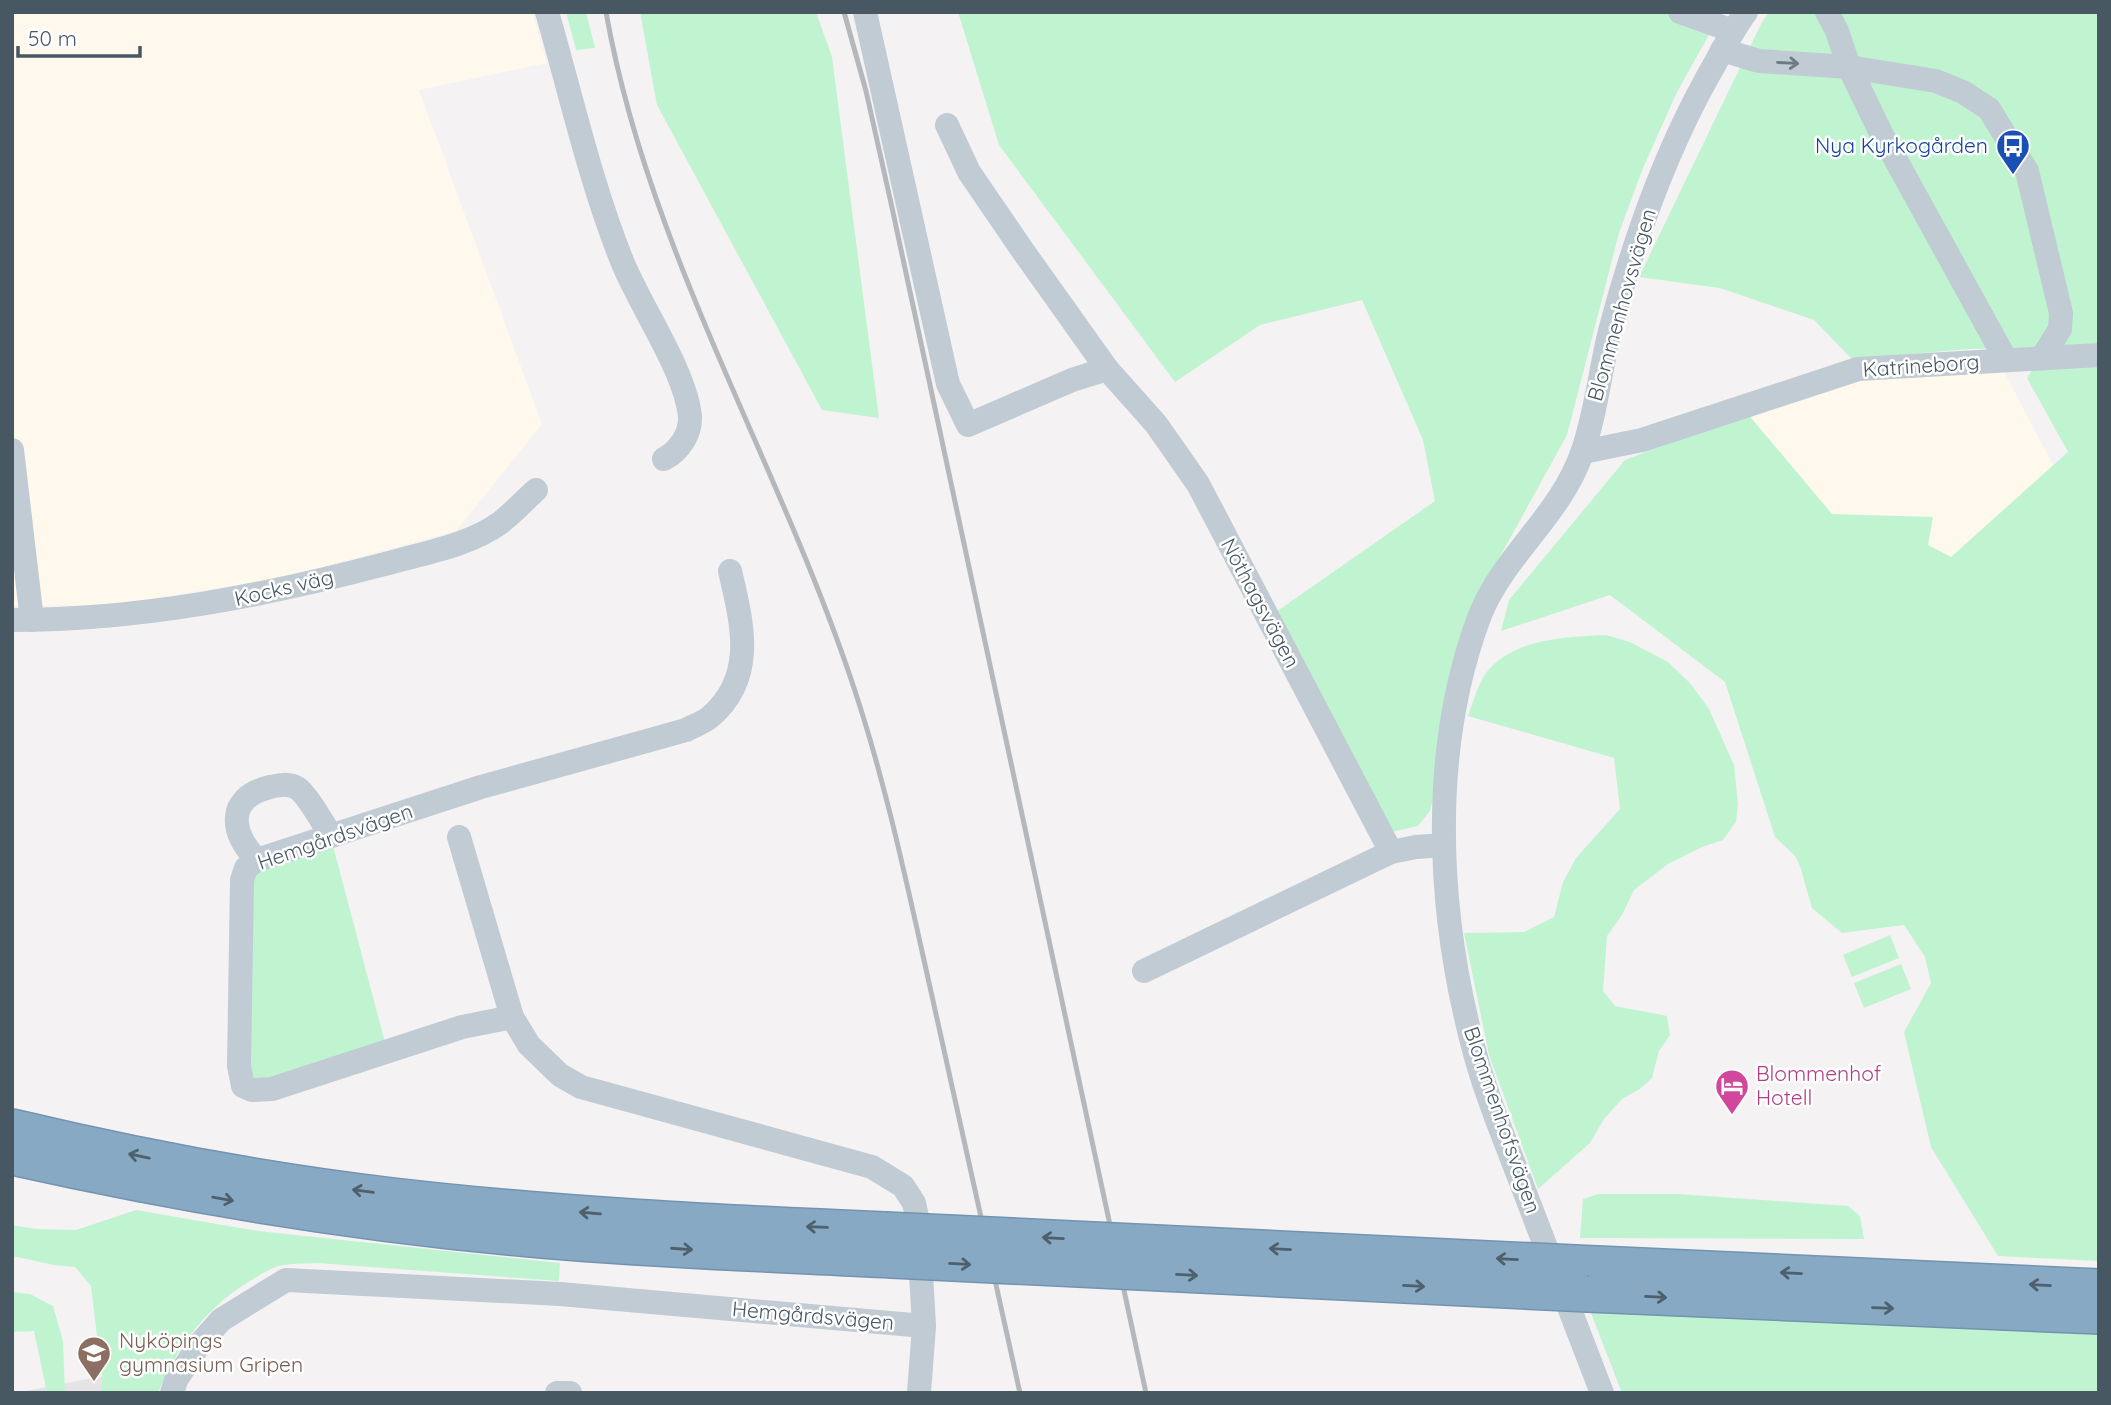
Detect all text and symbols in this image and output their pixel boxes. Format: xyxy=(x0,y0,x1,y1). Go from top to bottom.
scale bar xyxy=(18,14,140,58)
text: 50 m xyxy=(28,25,77,51)
one-way arrow xyxy=(1777,56,1800,69)
bus stop icon: Nya Kyrkogården xyxy=(1994,127,2032,176)
place label: Nya Kyrkogården xyxy=(1815,132,1988,158)
street label: Blommenhovsvägen xyxy=(1581,205,1661,404)
street label: Katrineborg xyxy=(1862,348,1980,382)
street label: Nöthagsvägen xyxy=(1216,533,1306,672)
street label: Kocks väg xyxy=(232,563,336,611)
street label: Hemgårdsvägen xyxy=(254,797,416,875)
street label: Blommenhofsvägen xyxy=(1459,1023,1547,1216)
place label: Blommenhof Hotell xyxy=(1756,1060,1882,1110)
hotel icon: Blommenhof Hotell xyxy=(1713,1067,1751,1116)
one-way arrow xyxy=(128,1148,151,1162)
one-way arrow xyxy=(352,1185,375,1198)
one-way arrow xyxy=(211,1193,234,1207)
one-way arrow xyxy=(579,1206,601,1219)
one-way arrow xyxy=(806,1220,828,1233)
one-way arrow xyxy=(1042,1231,1065,1244)
one-way arrow xyxy=(1269,1242,1292,1255)
one-way arrow xyxy=(670,1243,693,1256)
one-way arrow xyxy=(1496,1253,1519,1266)
one-way arrow xyxy=(948,1257,971,1270)
one-way arrow xyxy=(1780,1266,1803,1279)
one-way arrow xyxy=(1175,1268,1198,1281)
one-way arrow xyxy=(2029,1278,2052,1291)
one-way arrow xyxy=(1403,1279,1426,1292)
one-way arrow xyxy=(1644,1291,1667,1304)
street label: Hemgårdsvägen xyxy=(731,1295,895,1335)
one-way arrow xyxy=(1871,1301,1894,1314)
place label: Nyköpings gymnasium Gripen xyxy=(119,1327,303,1377)
school or university icon: Nyköpings gymnasium Gripen xyxy=(75,1334,113,1383)

